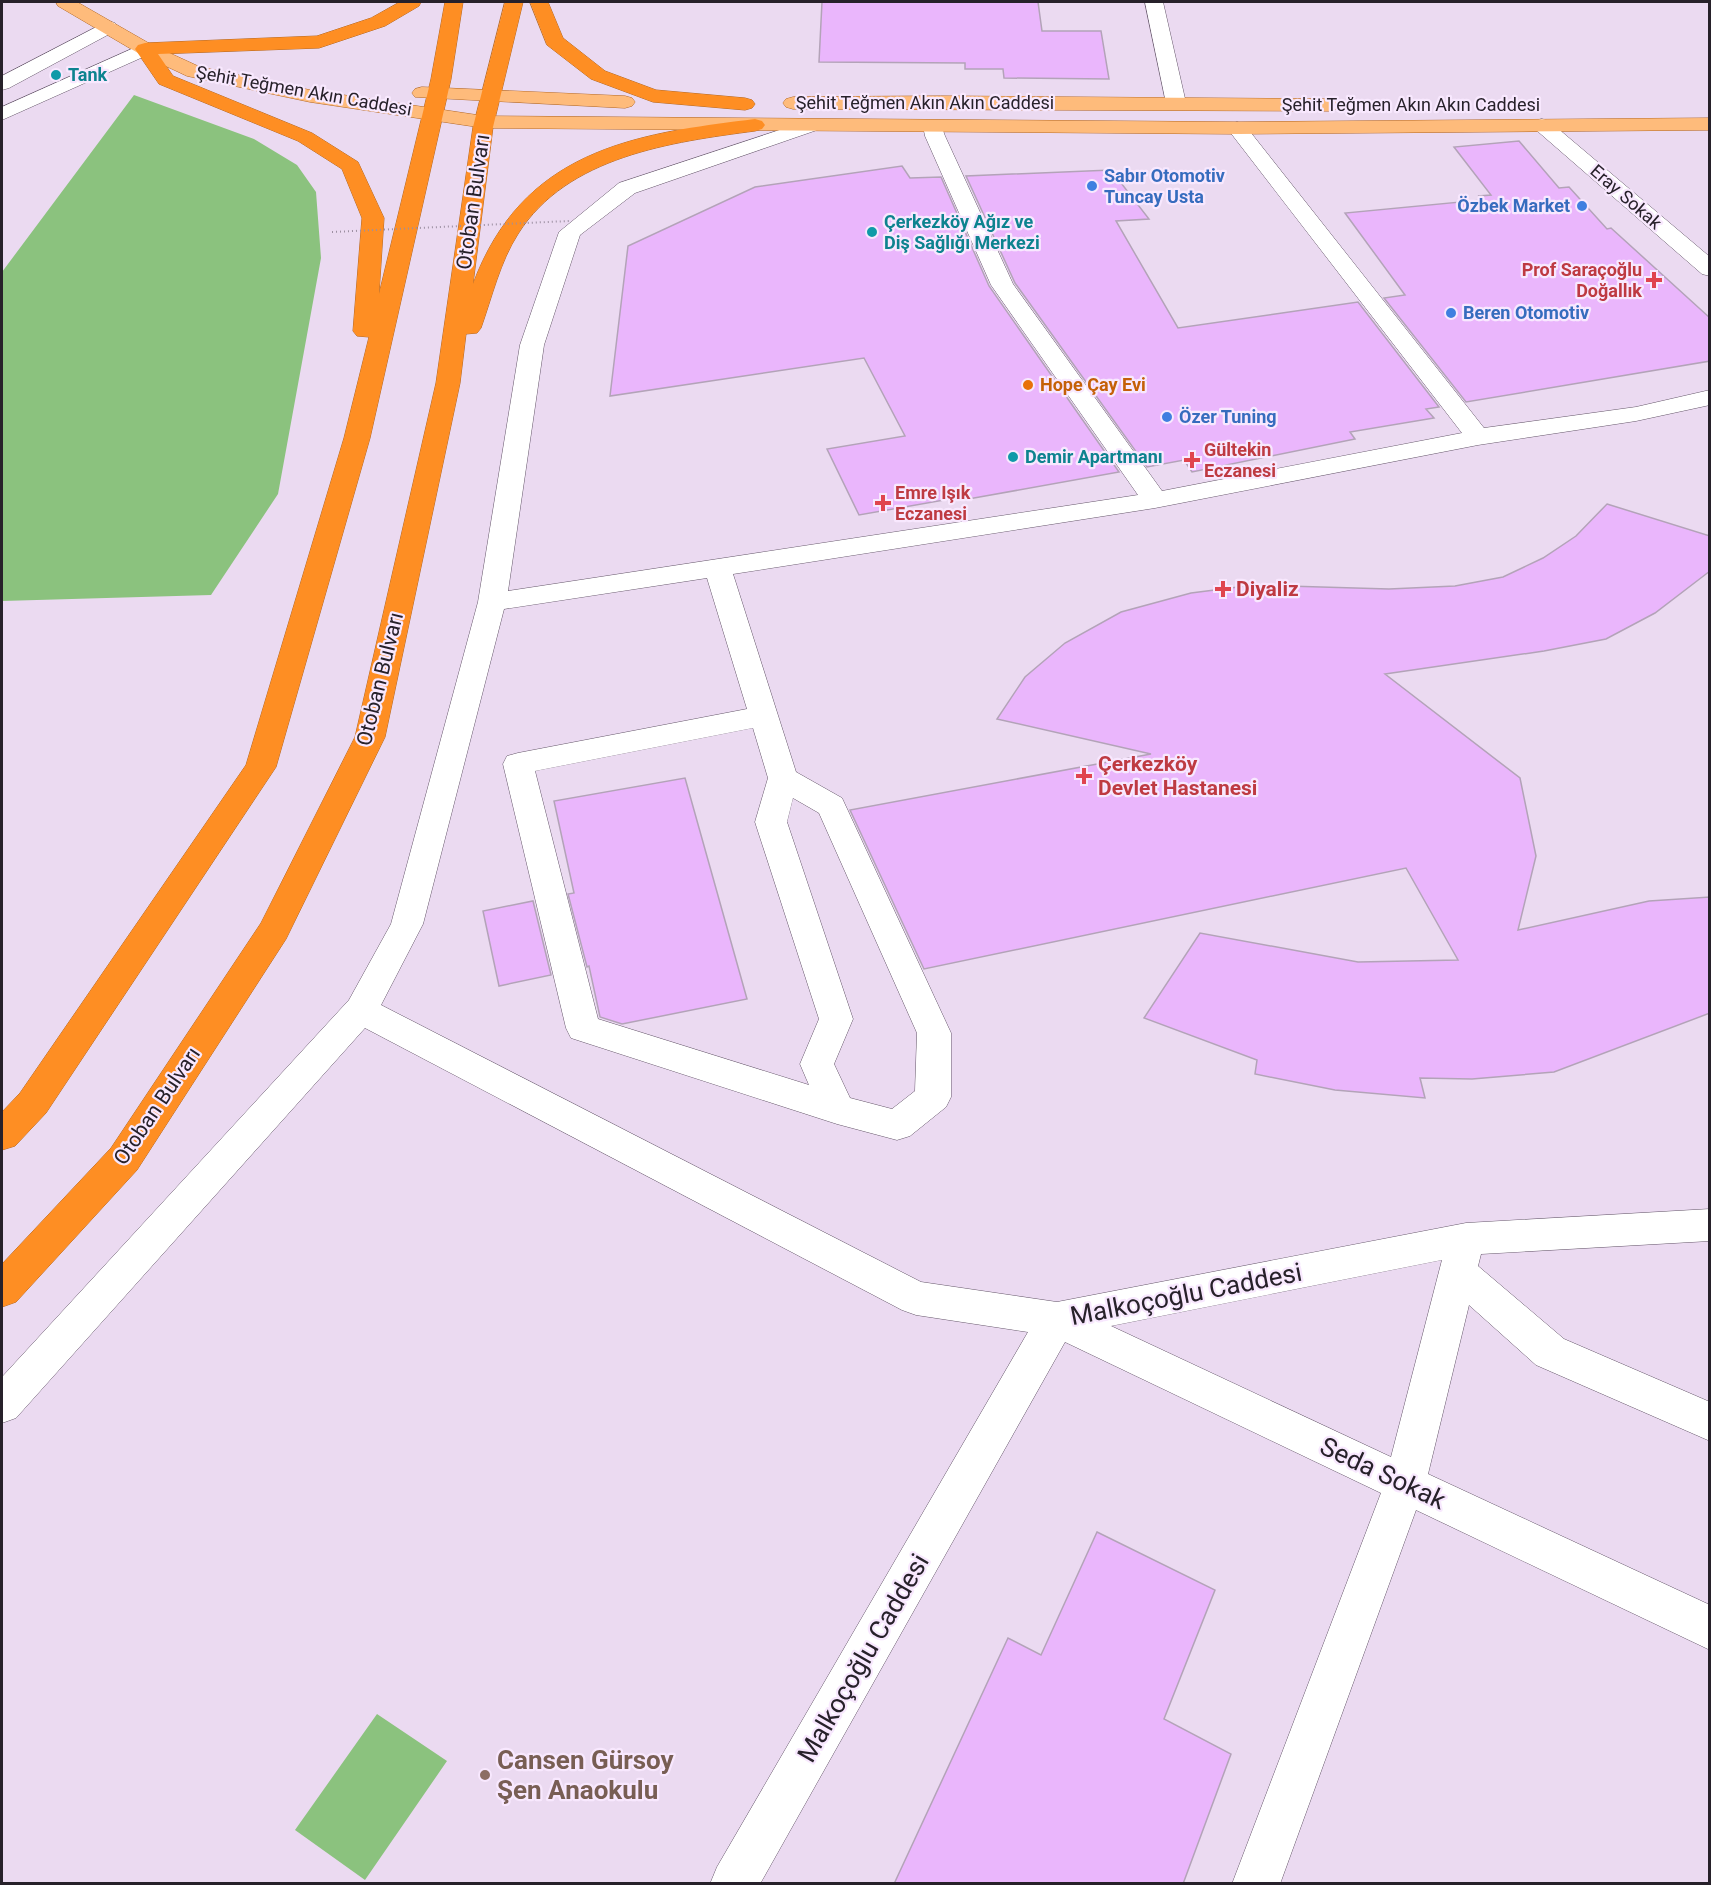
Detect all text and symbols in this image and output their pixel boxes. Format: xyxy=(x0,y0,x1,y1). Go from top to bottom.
street label: Şehit Teğmen Akın Caddesi xyxy=(195,61,414,120)
place label: Tank xyxy=(68,64,108,85)
marker: Tank xyxy=(49,68,63,82)
street label: Şehit Teğmen Akın Akın Caddesi xyxy=(796,92,1054,113)
street label: Şehit Teğmen Akın Akın Caddesi xyxy=(1282,94,1540,115)
street label: Otoban Bulvarı xyxy=(452,133,494,271)
street label: Eray Sokak xyxy=(1586,160,1667,234)
place label: Sabır Otomotiv Tuncay Usta xyxy=(1104,165,1225,207)
marker: Sabır Otomotiv Tuncay Usta xyxy=(1085,179,1099,193)
place label: Özbek Market xyxy=(1457,195,1570,216)
marker: Özbek Market xyxy=(1575,199,1589,213)
place label: Çerkezköy Ağız ve Diş Sağlığı Merkezi xyxy=(884,211,1040,253)
marker: Çerkezköy Ağız ve Diş Sağlığı Merkezi xyxy=(865,225,879,239)
place label: Prof Saraçoğlu Doğallık xyxy=(1522,259,1642,301)
marker: Prof Saraçoğlu Doğallık xyxy=(1647,273,1661,287)
place label: Beren Otomotiv xyxy=(1463,302,1589,323)
marker: Beren Otomotiv xyxy=(1444,306,1458,320)
place label: Hope Çay Evi xyxy=(1040,374,1146,395)
marker: Hope Çay Evi xyxy=(1021,378,1035,392)
place label: Özer Tuning xyxy=(1179,406,1277,427)
marker: Özer Tuning xyxy=(1160,410,1174,424)
place label: Gültekin Eczanesi xyxy=(1204,439,1276,481)
place label: Demir Apartmanı xyxy=(1025,446,1163,467)
marker: Demir Apartmanı xyxy=(1006,450,1020,464)
marker: Gültekin Eczanesi xyxy=(1185,453,1199,467)
place label: Emre Işık Eczanesi xyxy=(895,482,971,524)
marker: Emre Işık Eczanesi xyxy=(876,496,890,510)
place label: Diyaliz xyxy=(1236,577,1299,601)
marker: Diyaliz xyxy=(1214,580,1232,598)
street label: Otoban Bulvarı xyxy=(352,610,408,748)
place label: Çerkezköy Devlet Hastanesi xyxy=(1098,752,1257,800)
marker: Çerkezköy Devlet Hastanesi xyxy=(1075,767,1093,785)
street label: Otoban Bulvarı xyxy=(109,1043,205,1169)
street label: Malkoçoğlu Caddesi xyxy=(1068,1257,1304,1331)
street label: Seda Sokak xyxy=(1315,1431,1451,1516)
street label: Malkoçoğlu Caddesi xyxy=(791,1549,935,1767)
place label: Cansen Gürsoy Şen Anaokulu xyxy=(497,1745,675,1805)
marker: Cansen Gürsoy Şen Anaokulu xyxy=(478,1768,492,1782)

